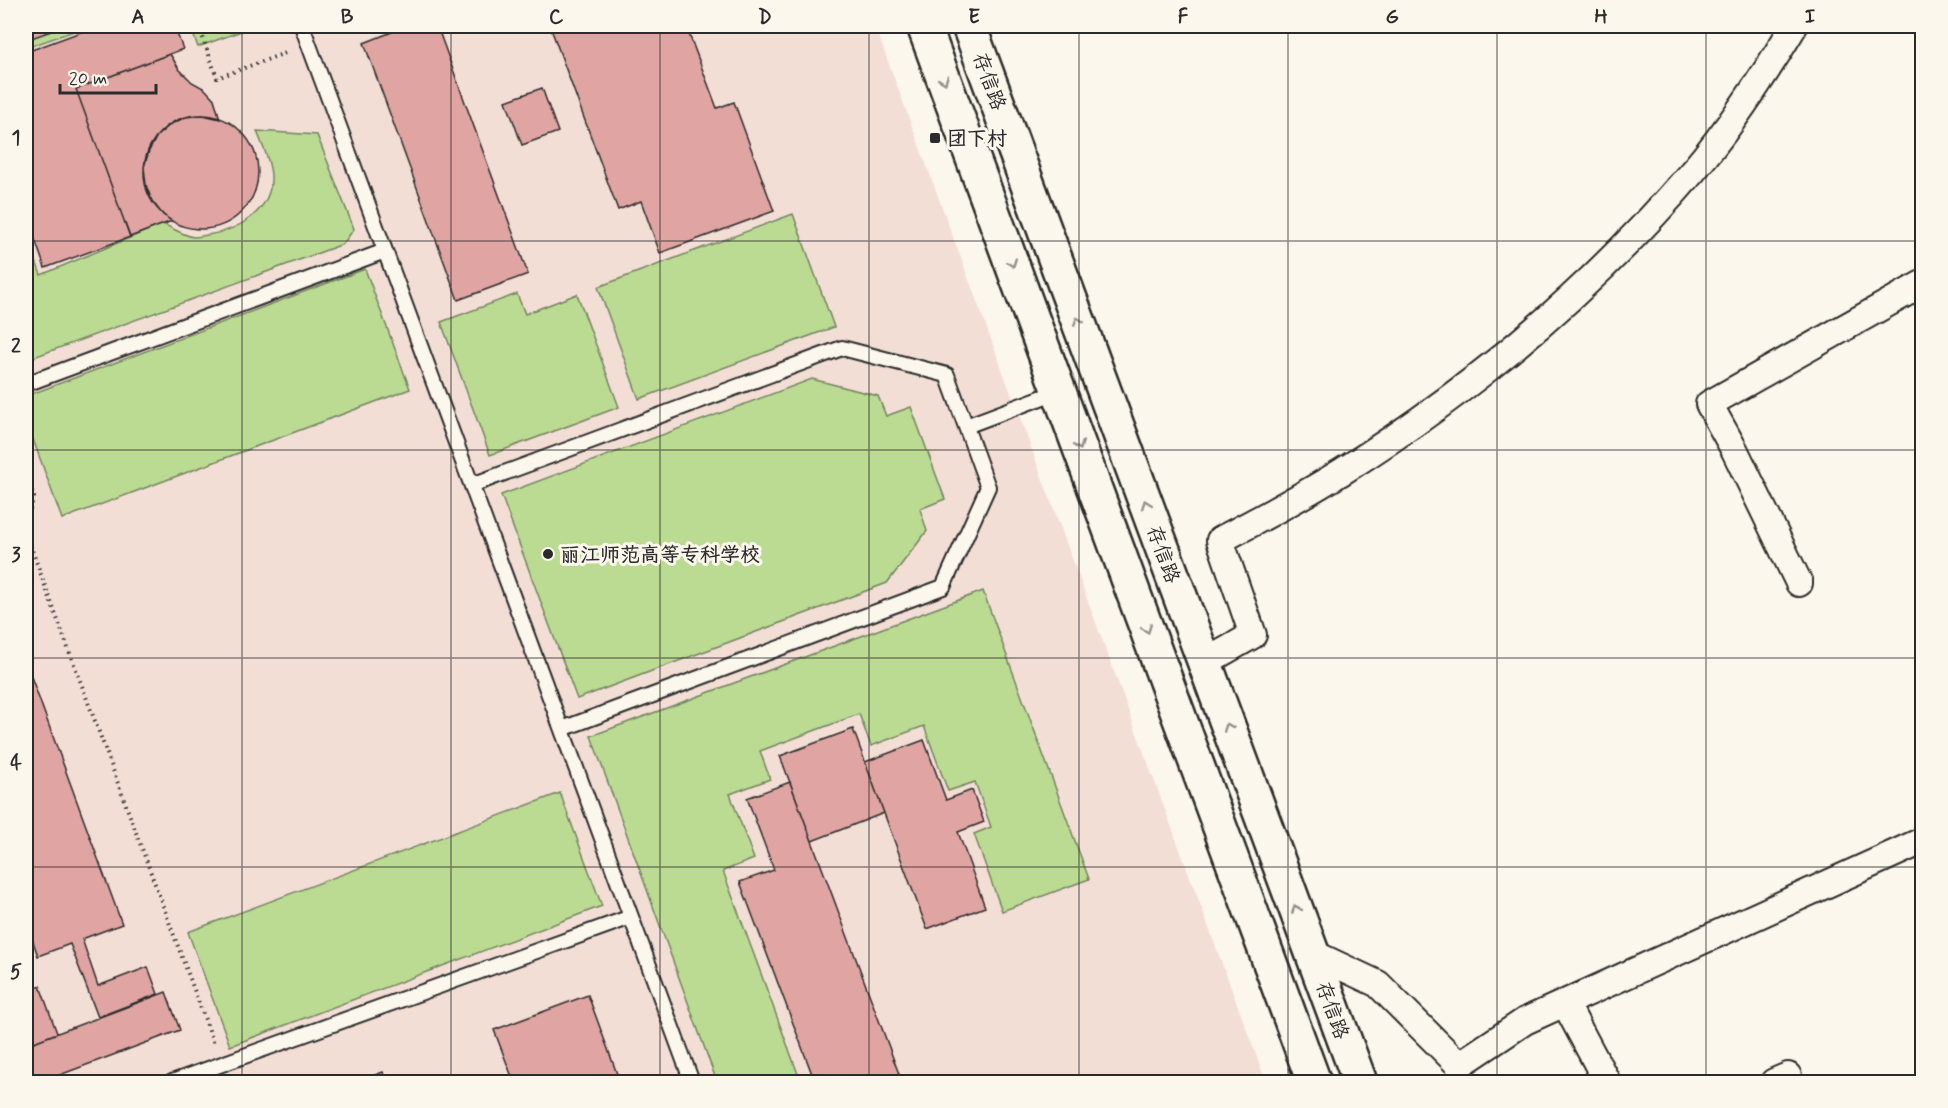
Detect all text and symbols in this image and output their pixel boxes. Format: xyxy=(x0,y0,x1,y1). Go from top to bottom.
text: A xyxy=(131,4,145,31)
text: B xyxy=(341,4,354,31)
text: C xyxy=(549,4,564,31)
text: D xyxy=(758,4,772,31)
text: E xyxy=(968,4,980,31)
text: F xyxy=(1178,4,1189,31)
text: G xyxy=(1385,4,1399,31)
text: H xyxy=(1594,4,1608,31)
text: I xyxy=(1805,4,1815,31)
street label: 存信路 xyxy=(966,49,1012,115)
scale bar xyxy=(60,57,156,95)
text: 20 m xyxy=(69,67,107,91)
one-way arrow xyxy=(937,75,950,85)
text: 1 xyxy=(12,125,20,152)
place label: 团下村 xyxy=(947,126,1007,153)
marker: 团下村 xyxy=(928,131,942,145)
one-way arrow xyxy=(1004,257,1017,268)
one-way arrow xyxy=(1073,316,1086,327)
text: 2 xyxy=(11,333,21,360)
one-way arrow xyxy=(1072,440,1085,451)
one-way arrow xyxy=(1141,499,1153,510)
street label: 存信路 xyxy=(1140,522,1186,588)
text: 3 xyxy=(11,542,21,569)
place label: 丽江师范高等专科学校 xyxy=(560,542,760,569)
marker: 丽江师范高等专科学校 xyxy=(541,547,555,561)
one-way arrow xyxy=(1139,623,1152,634)
one-way arrow xyxy=(1223,722,1235,733)
text: 4 xyxy=(10,750,22,777)
one-way arrow xyxy=(1290,905,1303,915)
text: 5 xyxy=(10,959,22,986)
street label: 存信路 xyxy=(1309,978,1355,1044)

